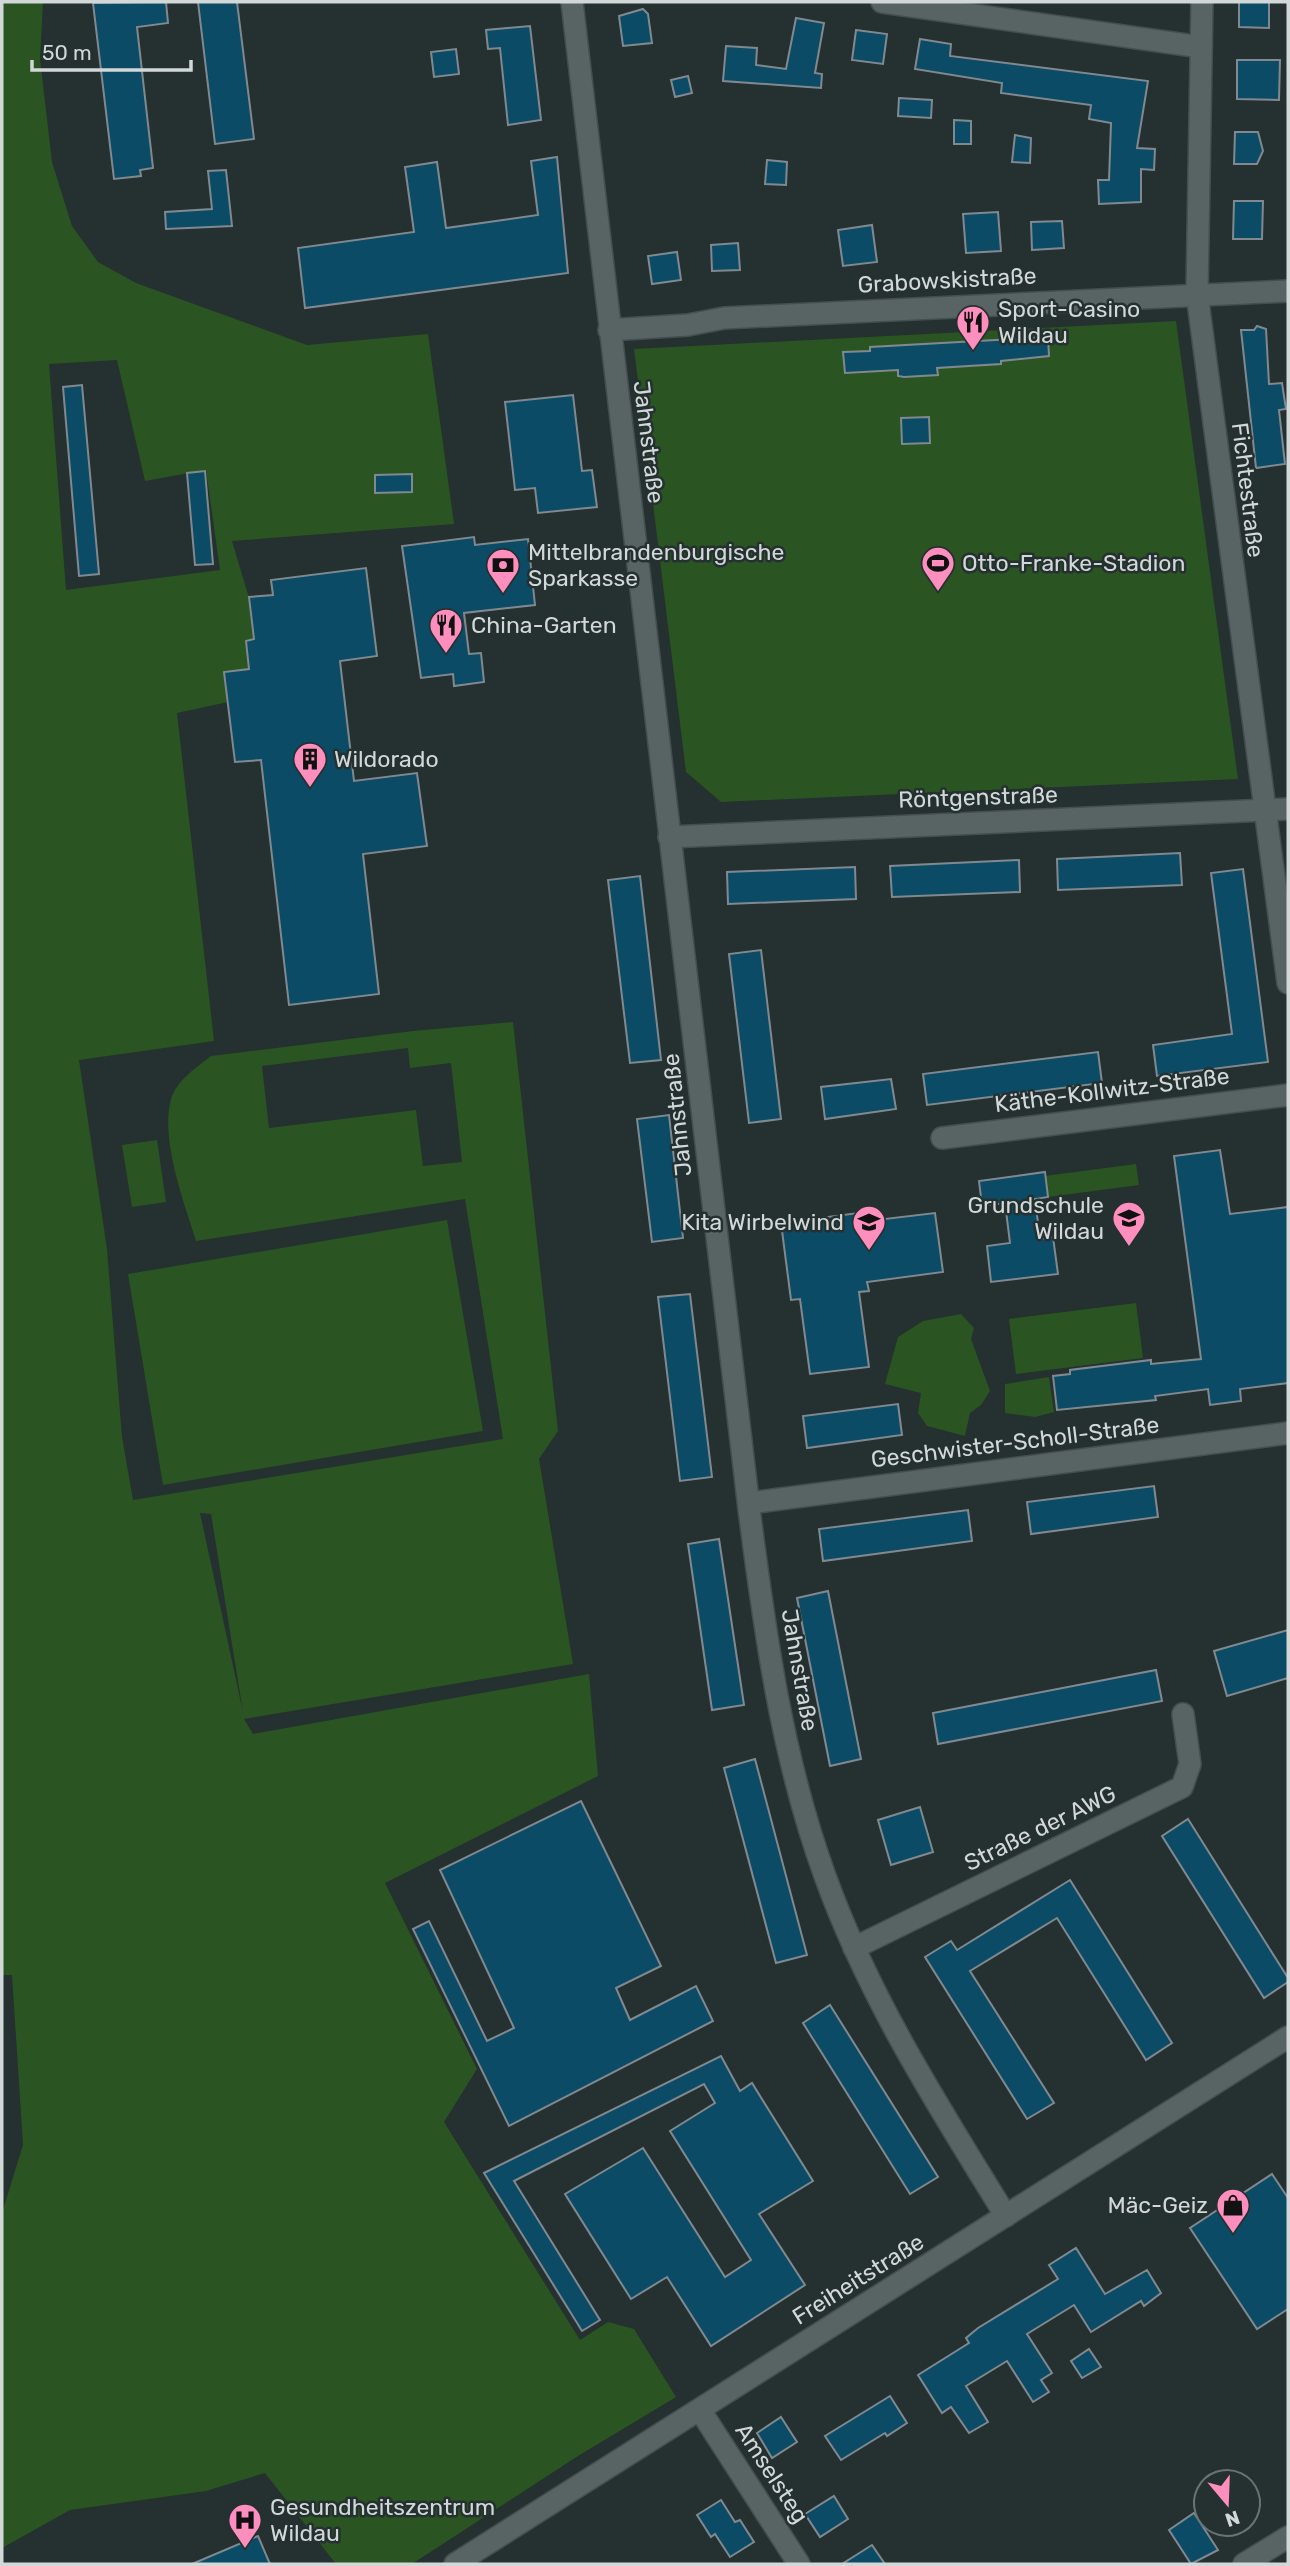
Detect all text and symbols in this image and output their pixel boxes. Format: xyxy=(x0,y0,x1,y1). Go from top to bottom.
scale bar xyxy=(32,28,191,72)
text: 50 m xyxy=(42,40,92,65)
street label: Grabowskistraße xyxy=(857,261,1037,299)
place label: Sport-Casino Wildau xyxy=(998,295,1140,349)
restaurant icon: Sport-Casino Wildau xyxy=(954,303,992,352)
street label: Jahnstraße xyxy=(628,379,670,505)
street label: Fichtestraße xyxy=(1226,421,1270,559)
place label: Mittelbrandenburgische Sparkasse xyxy=(528,538,784,592)
sports icon: Otto-Franke-Stadion xyxy=(919,544,957,593)
bank icon: Mittelbrandenburgische Sparkasse xyxy=(484,546,522,595)
place label: Otto-Franke-Stadion xyxy=(962,549,1185,577)
restaurant icon: China-Garten xyxy=(427,606,465,655)
place label: China-Garten xyxy=(471,611,617,639)
building icon: Wildorado xyxy=(291,740,329,789)
place label: Wildorado xyxy=(334,745,439,773)
street label: Röntgenstraße xyxy=(898,780,1058,814)
street label: Jahnstraße xyxy=(657,1052,697,1178)
street label: Käthe-Kollwitz-Straße xyxy=(993,1062,1231,1118)
place label: Grundschule Wildau xyxy=(967,1191,1104,1245)
school or university icon: Grundschule Wildau xyxy=(1110,1199,1148,1248)
school or university icon: Kita Wirbelwind xyxy=(850,1203,888,1252)
place label: Kita Wirbelwind xyxy=(681,1208,844,1236)
street label: Geschwister-Scholl-Straße xyxy=(869,1410,1161,1474)
street label: Jahnstraße xyxy=(775,1607,825,1733)
street label: Straße der AWG xyxy=(960,1779,1120,1877)
shop icon: Mäc-Geiz xyxy=(1214,2186,1252,2235)
place label: Mäc-Geiz xyxy=(1107,2191,1208,2219)
street label: Freiheitstraße xyxy=(787,2227,929,2331)
street label: Amselsteg xyxy=(729,2418,815,2528)
north arrow xyxy=(1192,2468,1262,2538)
place label: Gesundheitszentrum Wildau xyxy=(270,2493,495,2547)
hospital icon: Gesundheitszentrum Wildau xyxy=(226,2501,264,2550)
text: N xyxy=(1222,2506,1243,2532)

